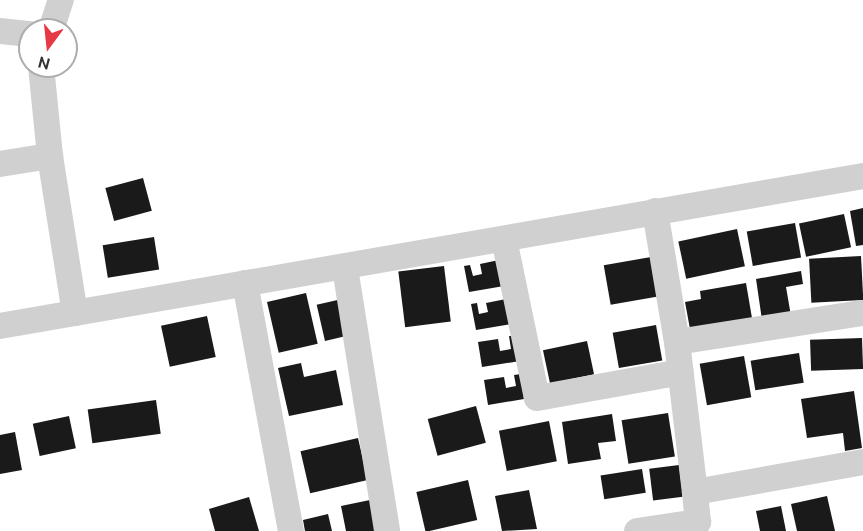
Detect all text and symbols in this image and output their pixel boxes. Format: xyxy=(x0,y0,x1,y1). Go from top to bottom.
north arrow xyxy=(18,18,78,78)
text: N xyxy=(36,53,52,74)

